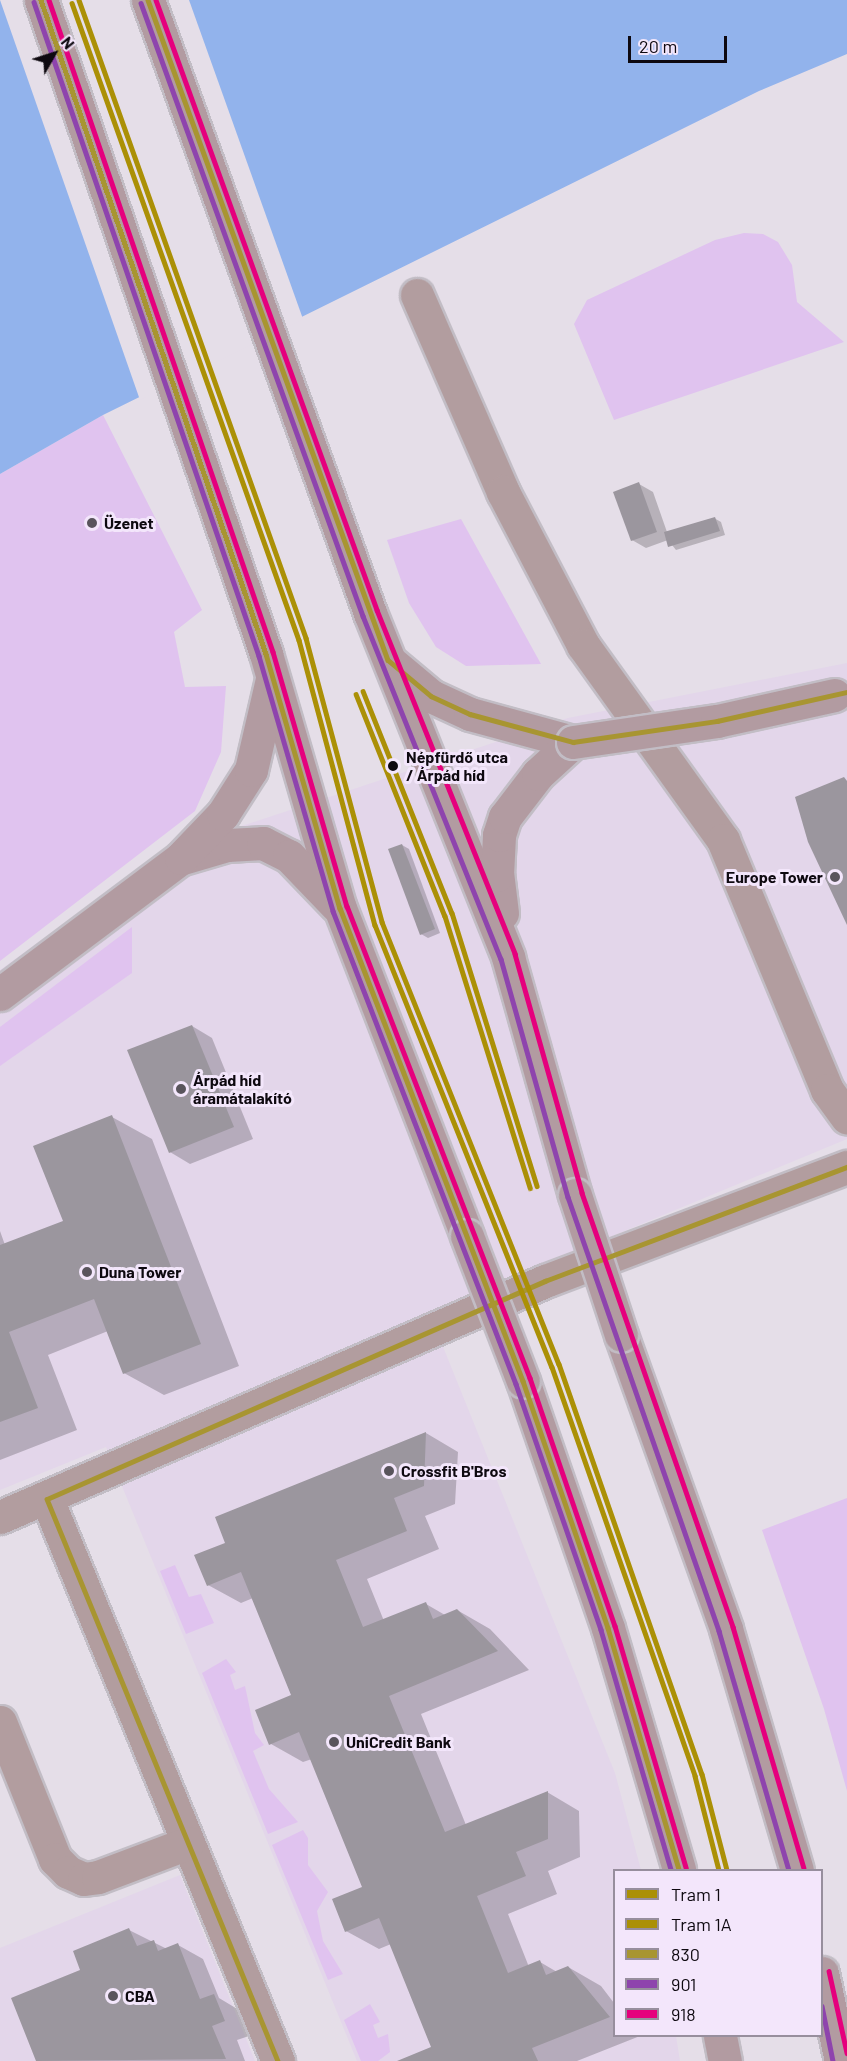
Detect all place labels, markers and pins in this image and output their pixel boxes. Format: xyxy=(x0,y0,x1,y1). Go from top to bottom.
place label: Üzenet xyxy=(104,513,153,533)
marker: Üzenet xyxy=(85,516,99,530)
place label: Népfürdő utca / Árpád híd xyxy=(406,747,508,785)
marker: Népfürdő utca / Árpád híd xyxy=(384,757,402,775)
place label: Europe Tower xyxy=(726,867,823,887)
marker: Europe Tower xyxy=(828,870,842,884)
place label: Árpád híd áramátalakító xyxy=(193,1070,292,1108)
marker: Árpád híd áramátalakító xyxy=(174,1082,188,1096)
place label: Duna Tower xyxy=(99,1262,181,1282)
marker: Duna Tower xyxy=(80,1265,94,1279)
place label: Crossfit B'Bros xyxy=(401,1461,506,1481)
marker: Crossfit B'Bros xyxy=(382,1464,396,1478)
place label: UniCredit Bank xyxy=(346,1732,451,1752)
marker: UniCredit Bank xyxy=(327,1735,341,1749)
place label: CBA xyxy=(125,1986,155,2006)
marker: CBA xyxy=(106,1989,120,2003)

